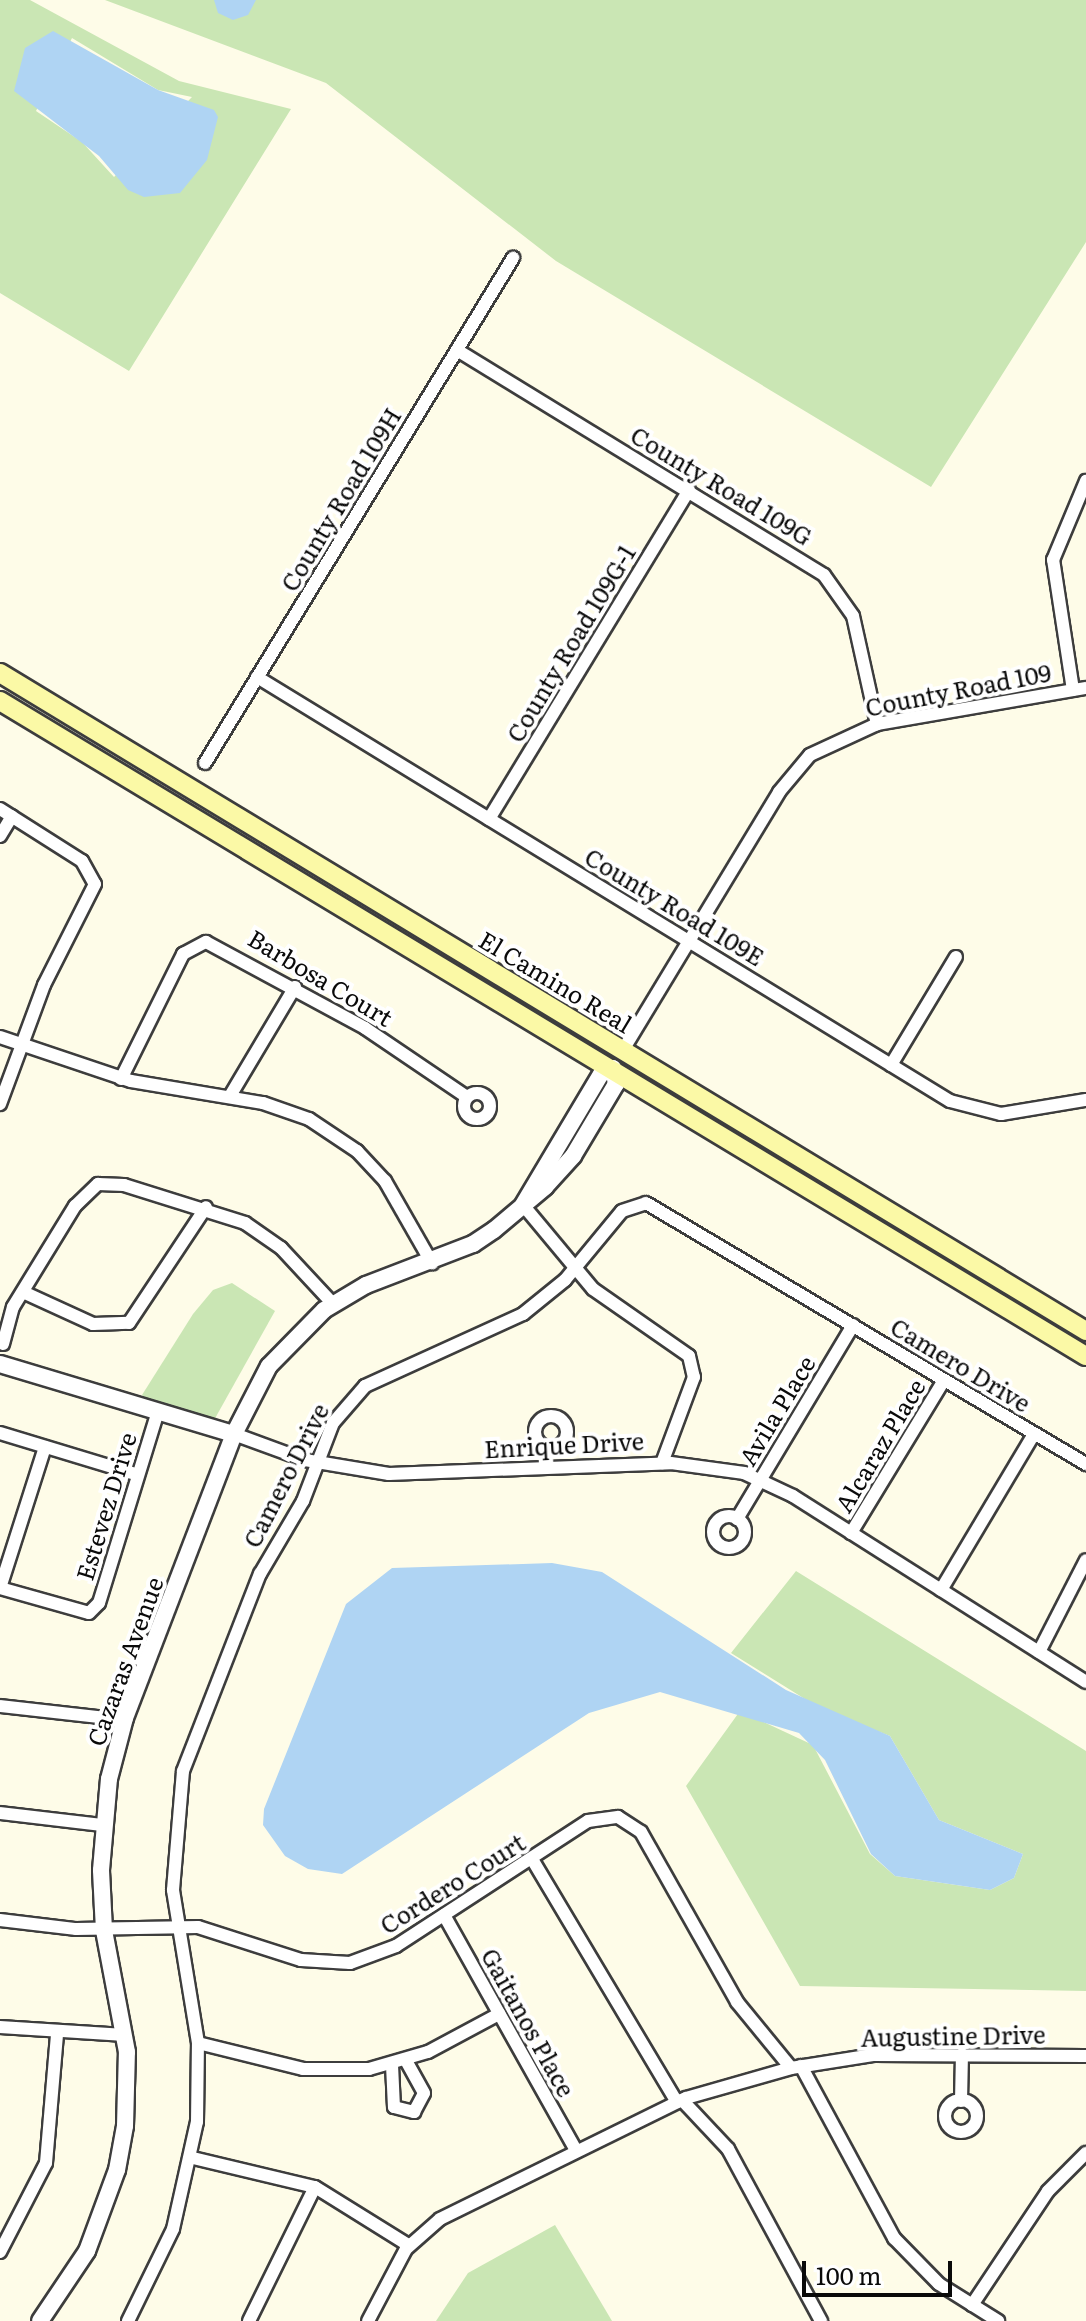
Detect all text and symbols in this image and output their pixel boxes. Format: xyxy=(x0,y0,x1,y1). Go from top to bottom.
street label: County Road 109H xyxy=(274,402,406,596)
street label: County Road 109G xyxy=(626,419,818,551)
street label: County Road 109G-1 xyxy=(500,539,640,747)
street label: County Road 109 xyxy=(863,657,1053,721)
street label: County Road 109E xyxy=(580,841,770,971)
street label: Barbosa Court xyxy=(244,923,398,1031)
street label: El Camino Real xyxy=(474,924,638,1038)
street label: Camero Drive xyxy=(886,1311,1036,1417)
street label: Avila Place xyxy=(732,1350,820,1470)
street label: Alcaraz Place xyxy=(828,1373,930,1517)
street label: Camero Drive xyxy=(236,1398,334,1552)
street label: Enrique Drive xyxy=(483,1425,645,1463)
street label: Estevez Drive xyxy=(69,1429,141,1583)
street label: Cazaras Avenue xyxy=(80,1573,168,1749)
street label: Cordero Court xyxy=(374,1827,530,1939)
street label: Gaitanos Place xyxy=(476,1943,582,2101)
street label: Augustine Drive xyxy=(860,2019,1046,2051)
scale bar xyxy=(806,2245,956,2295)
text: 100 m xyxy=(816,2257,882,2292)

